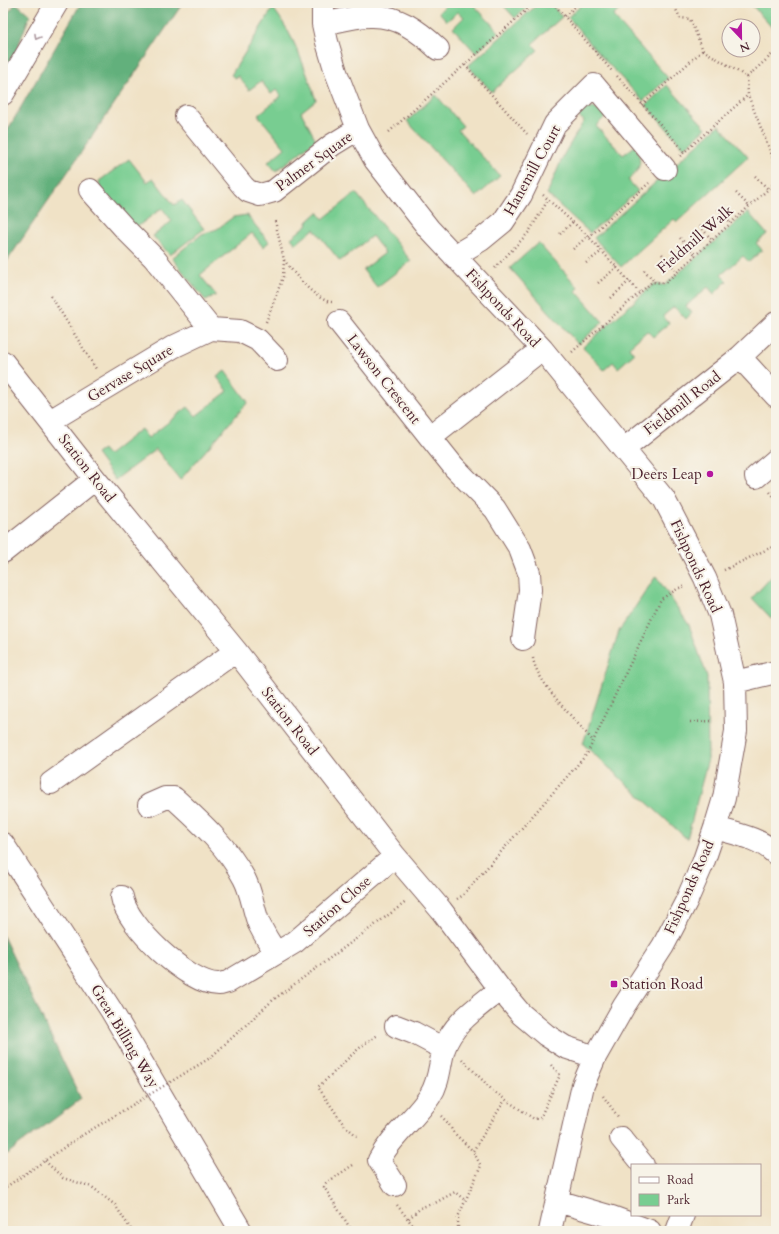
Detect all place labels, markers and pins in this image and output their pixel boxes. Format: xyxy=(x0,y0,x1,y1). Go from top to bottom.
place label: Deers Leap xyxy=(631,464,702,484)
marker: Deers Leap xyxy=(705,469,715,479)
place label: Station Road xyxy=(622,974,703,994)
marker: Station Road xyxy=(609,979,619,989)

